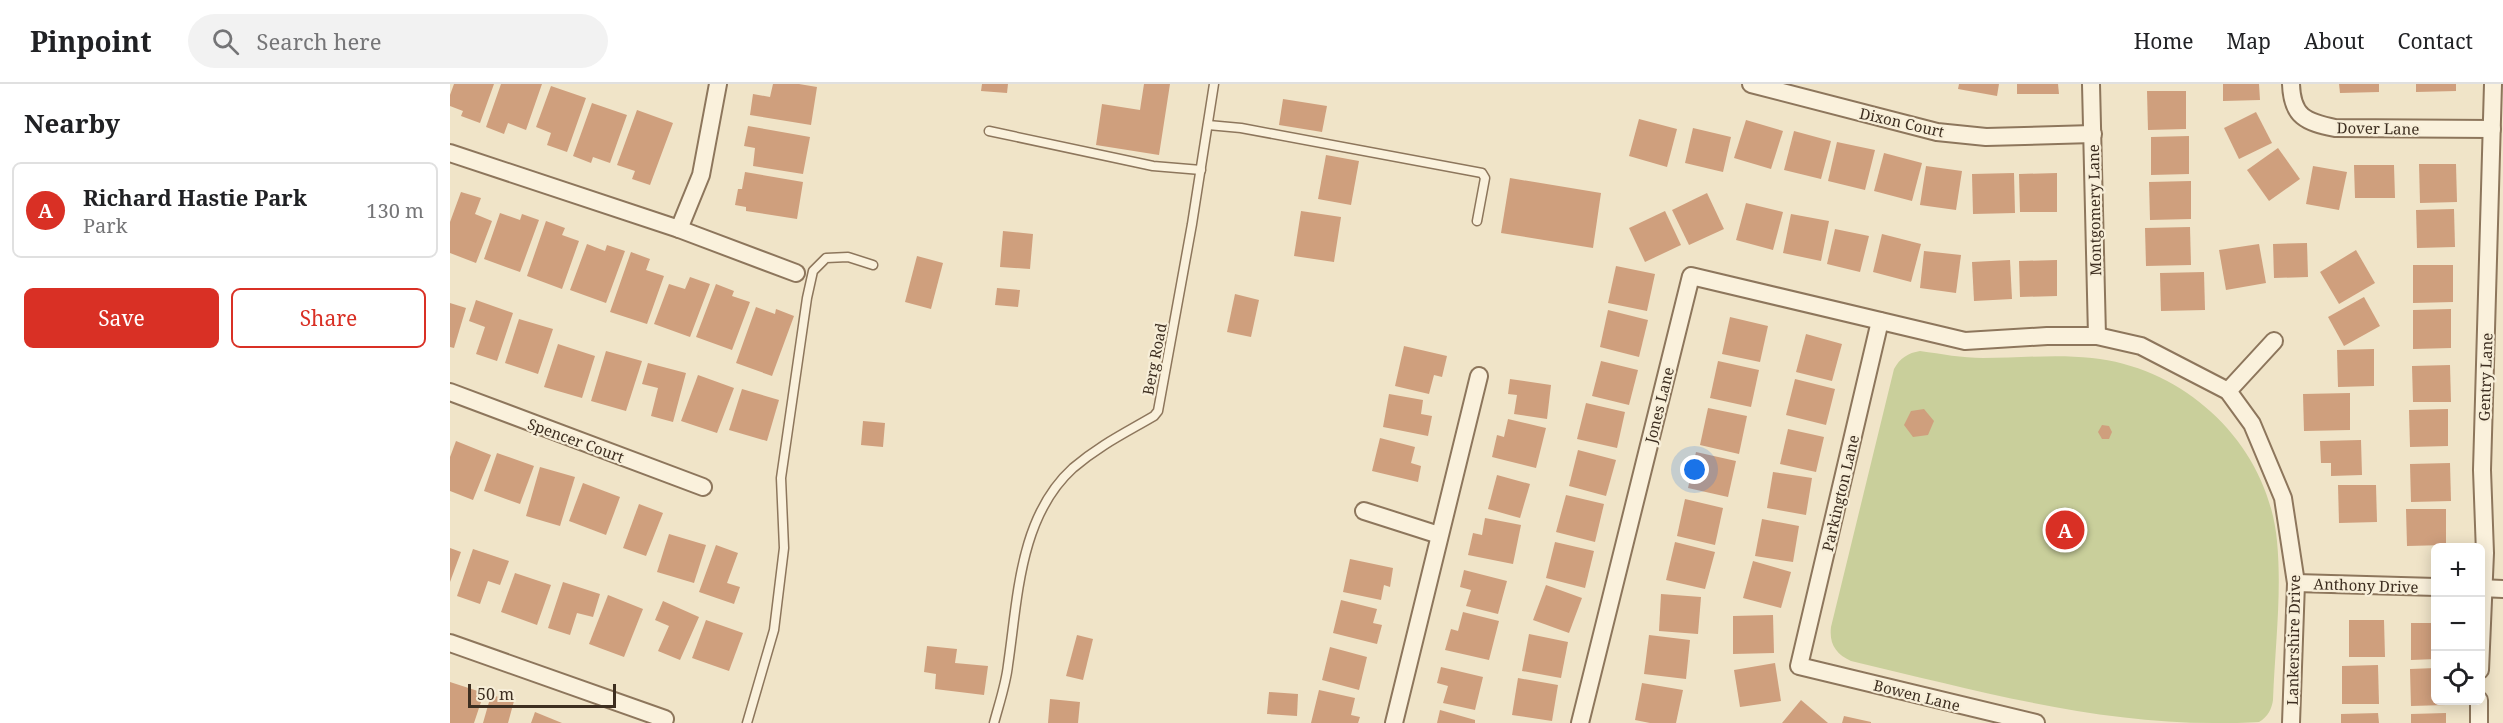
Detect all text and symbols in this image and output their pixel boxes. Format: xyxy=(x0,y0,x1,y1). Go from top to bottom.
search box xyxy=(188,14,608,68)
text: Pinpoint xyxy=(30,22,152,60)
icon: search xyxy=(209,25,242,58)
text: Search here xyxy=(257,26,381,56)
text: Home xyxy=(2134,27,2194,55)
text: Map xyxy=(2227,27,2271,55)
text: About xyxy=(2304,27,2365,55)
text: Contact xyxy=(2398,27,2473,55)
street label: Dixon Court xyxy=(1858,103,1946,141)
text: Nearby xyxy=(24,105,120,141)
street label: Dover Lane xyxy=(2336,117,2420,139)
street label: Montgomery Lane xyxy=(2083,144,2105,276)
text: Richard Hastie Park xyxy=(83,182,307,212)
text: A xyxy=(38,197,53,224)
text: 130 m xyxy=(366,197,424,224)
text: Park xyxy=(83,212,127,239)
button: Save xyxy=(24,288,219,348)
button: Share xyxy=(231,288,426,348)
street label: Berg Road xyxy=(1137,321,1171,397)
street label: Gentry Lane xyxy=(2473,332,2497,422)
street label: Jones Lane xyxy=(1640,365,1678,446)
street label: Spencer Court xyxy=(525,413,627,467)
street label: Parkington Lane xyxy=(1817,433,1863,553)
your location xyxy=(1680,455,1709,484)
pin: A xyxy=(2046,508,2084,552)
map controls xyxy=(2431,543,2485,705)
button: + xyxy=(2431,543,2485,597)
street label: Anthony Drive xyxy=(2313,573,2419,597)
street label: Lankershire Drive xyxy=(2282,575,2304,705)
button: − xyxy=(2431,597,2485,651)
button: locate xyxy=(2431,651,2485,705)
street label: Bowen Lane xyxy=(1872,675,1962,715)
scale bar xyxy=(468,681,616,708)
text: 50 m xyxy=(477,683,514,705)

